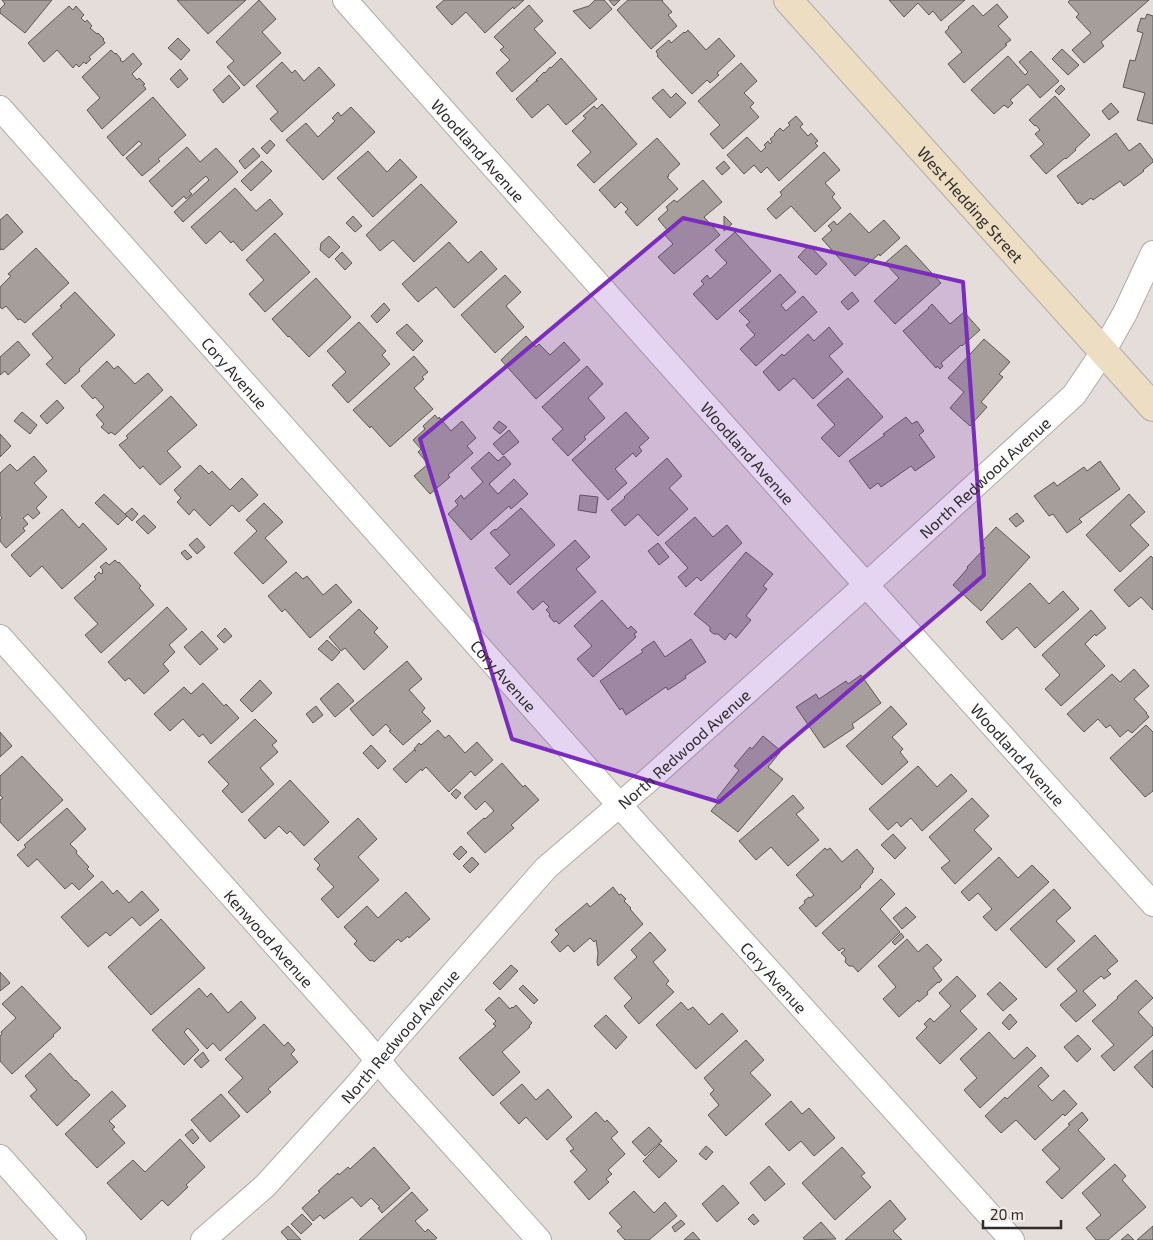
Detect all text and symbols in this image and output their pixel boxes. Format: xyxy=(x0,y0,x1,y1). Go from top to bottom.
street label: Woodland Avenue xyxy=(428,95,529,205)
street label: West Hedding Street xyxy=(914,142,1028,266)
street label: Cory Avenue xyxy=(198,333,272,412)
street label: Woodland Avenue xyxy=(697,397,799,508)
street label: North Redwood Avenue xyxy=(915,412,1054,542)
street label: Cory Avenue xyxy=(467,636,541,715)
street label: North Redwood Avenue xyxy=(613,684,754,812)
street label: Woodland Avenue xyxy=(967,699,1069,809)
street label: Kenwood Avenue xyxy=(221,885,318,991)
street label: Cory Avenue xyxy=(737,937,812,1017)
street label: North Redwood Avenue xyxy=(336,965,462,1106)
scale bar xyxy=(983,1198,1060,1230)
text: 20 m xyxy=(990,1205,1024,1223)

